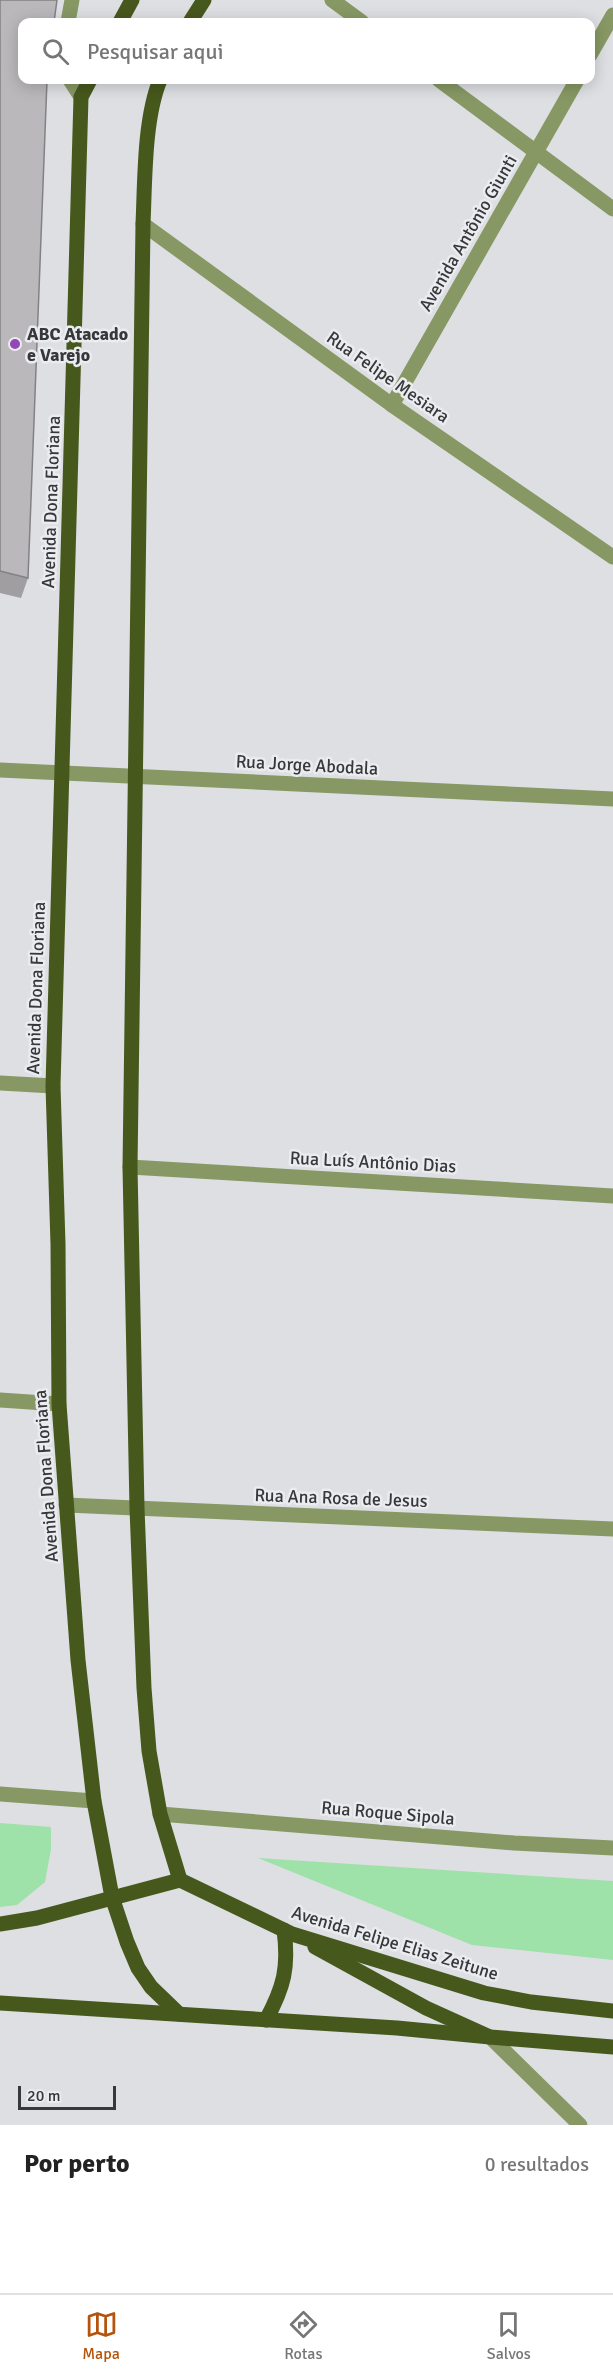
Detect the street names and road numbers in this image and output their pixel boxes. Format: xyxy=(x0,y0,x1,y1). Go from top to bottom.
street label: Avenida Antônio Giunti xyxy=(414,151,522,315)
street label: Rua Felipe Mesiara xyxy=(322,326,454,428)
street label: Avenida Dona Floriana xyxy=(37,415,65,589)
street label: Rua Jorge Abodala xyxy=(235,750,379,780)
street label: Avenida Dona Floriana xyxy=(22,901,50,1075)
street label: Rua Luís Antônio Dias xyxy=(289,1147,457,1177)
street label: Avenida Dona Floriana xyxy=(29,1389,63,1563)
street label: Rua Ana Rosa de Jesus xyxy=(254,1484,428,1512)
street label: Rua Roque Sipola xyxy=(320,1796,456,1830)
street label: Avenida Felipe Elias Zeitune xyxy=(289,1901,501,1985)

